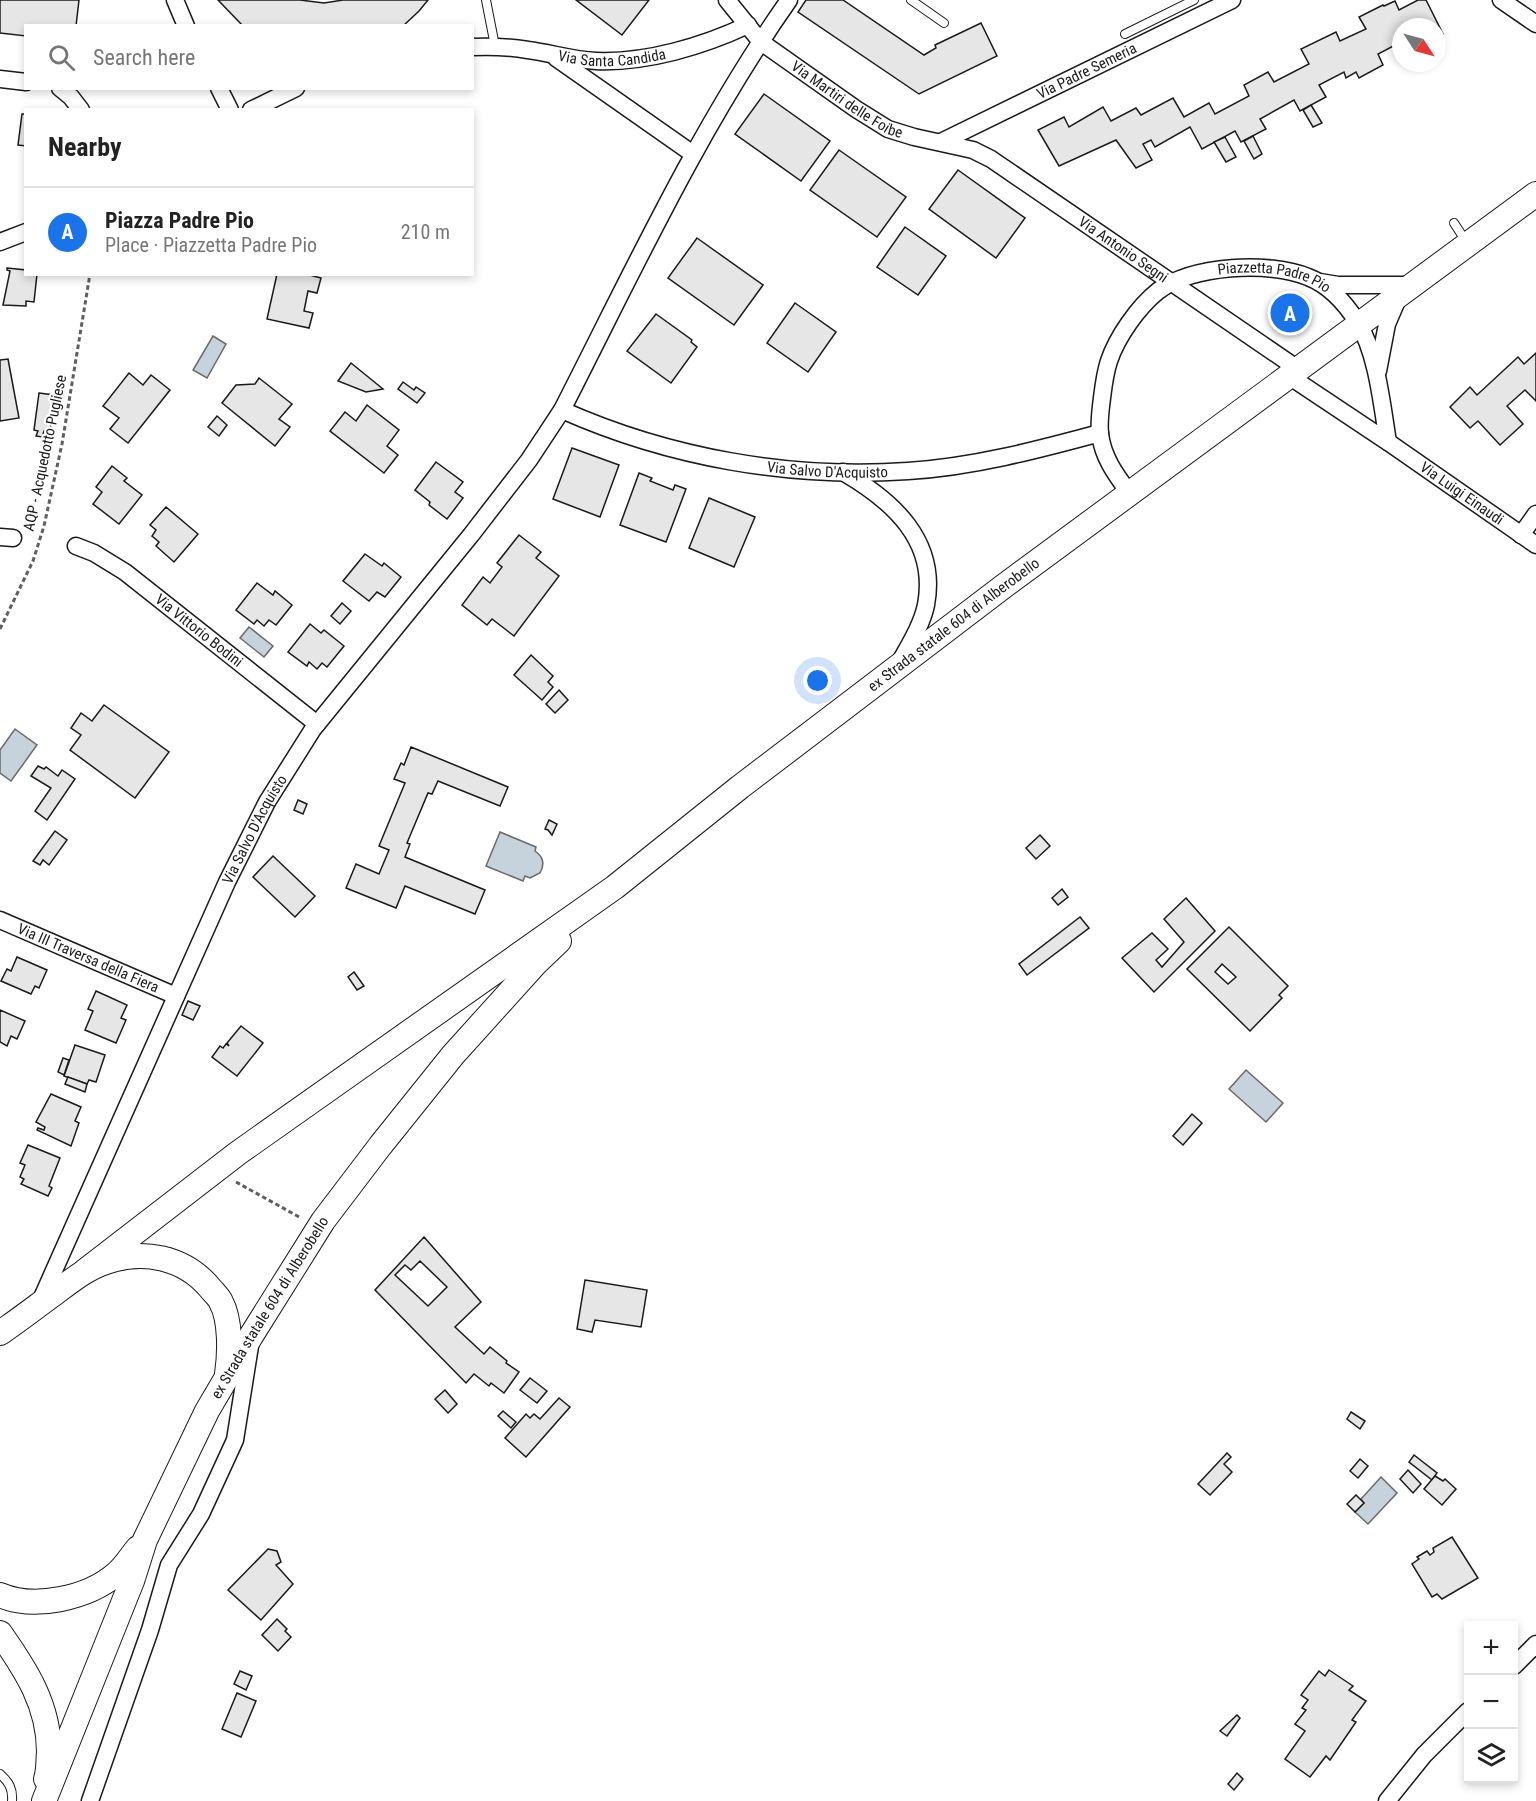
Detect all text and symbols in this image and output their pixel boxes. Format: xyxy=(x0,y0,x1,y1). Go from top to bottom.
north arrow xyxy=(1392,18,1446,72)
search box xyxy=(24,24,474,90)
street label: Via Padre Semeria xyxy=(1034,39,1139,103)
icon: search xyxy=(45,41,78,74)
text: Search here xyxy=(93,45,195,70)
street label: Via Santa Candida xyxy=(556,45,667,70)
street label: Via Martiri delle Foibe xyxy=(788,57,905,142)
text: Nearby xyxy=(48,132,122,162)
text: Piazza Padre Pio xyxy=(105,208,254,233)
street label: Via Antonio Segni xyxy=(1075,212,1172,287)
text: A xyxy=(62,220,73,244)
text: 210 m xyxy=(401,220,450,244)
text: Place · Piazzetta Padre Pio xyxy=(105,233,317,257)
street label: Piazzetta Padre Pio xyxy=(1217,258,1334,296)
pin: A xyxy=(1270,290,1310,336)
street label: AQP - Acquedotto Pugliese xyxy=(20,373,70,533)
street label: Via Salvo D'Acquisto xyxy=(766,458,888,482)
street label: Via Luigi Einaudi xyxy=(1417,458,1507,529)
street label: ex Strada statale 604 di Alberobello xyxy=(864,554,1043,695)
street label: Via Vittorio Bodini xyxy=(151,590,247,671)
your location xyxy=(803,666,832,695)
street label: Via Salvo D'Acquisto xyxy=(218,772,291,887)
street label: Via III Traversa della Fiera xyxy=(15,920,162,996)
street label: ex Strada statale 604 di Alberobello xyxy=(207,1213,332,1402)
map controls xyxy=(1464,1621,1518,1783)
button: + xyxy=(1464,1621,1518,1675)
button: − xyxy=(1464,1675,1518,1729)
button: layers xyxy=(1464,1729,1518,1783)

